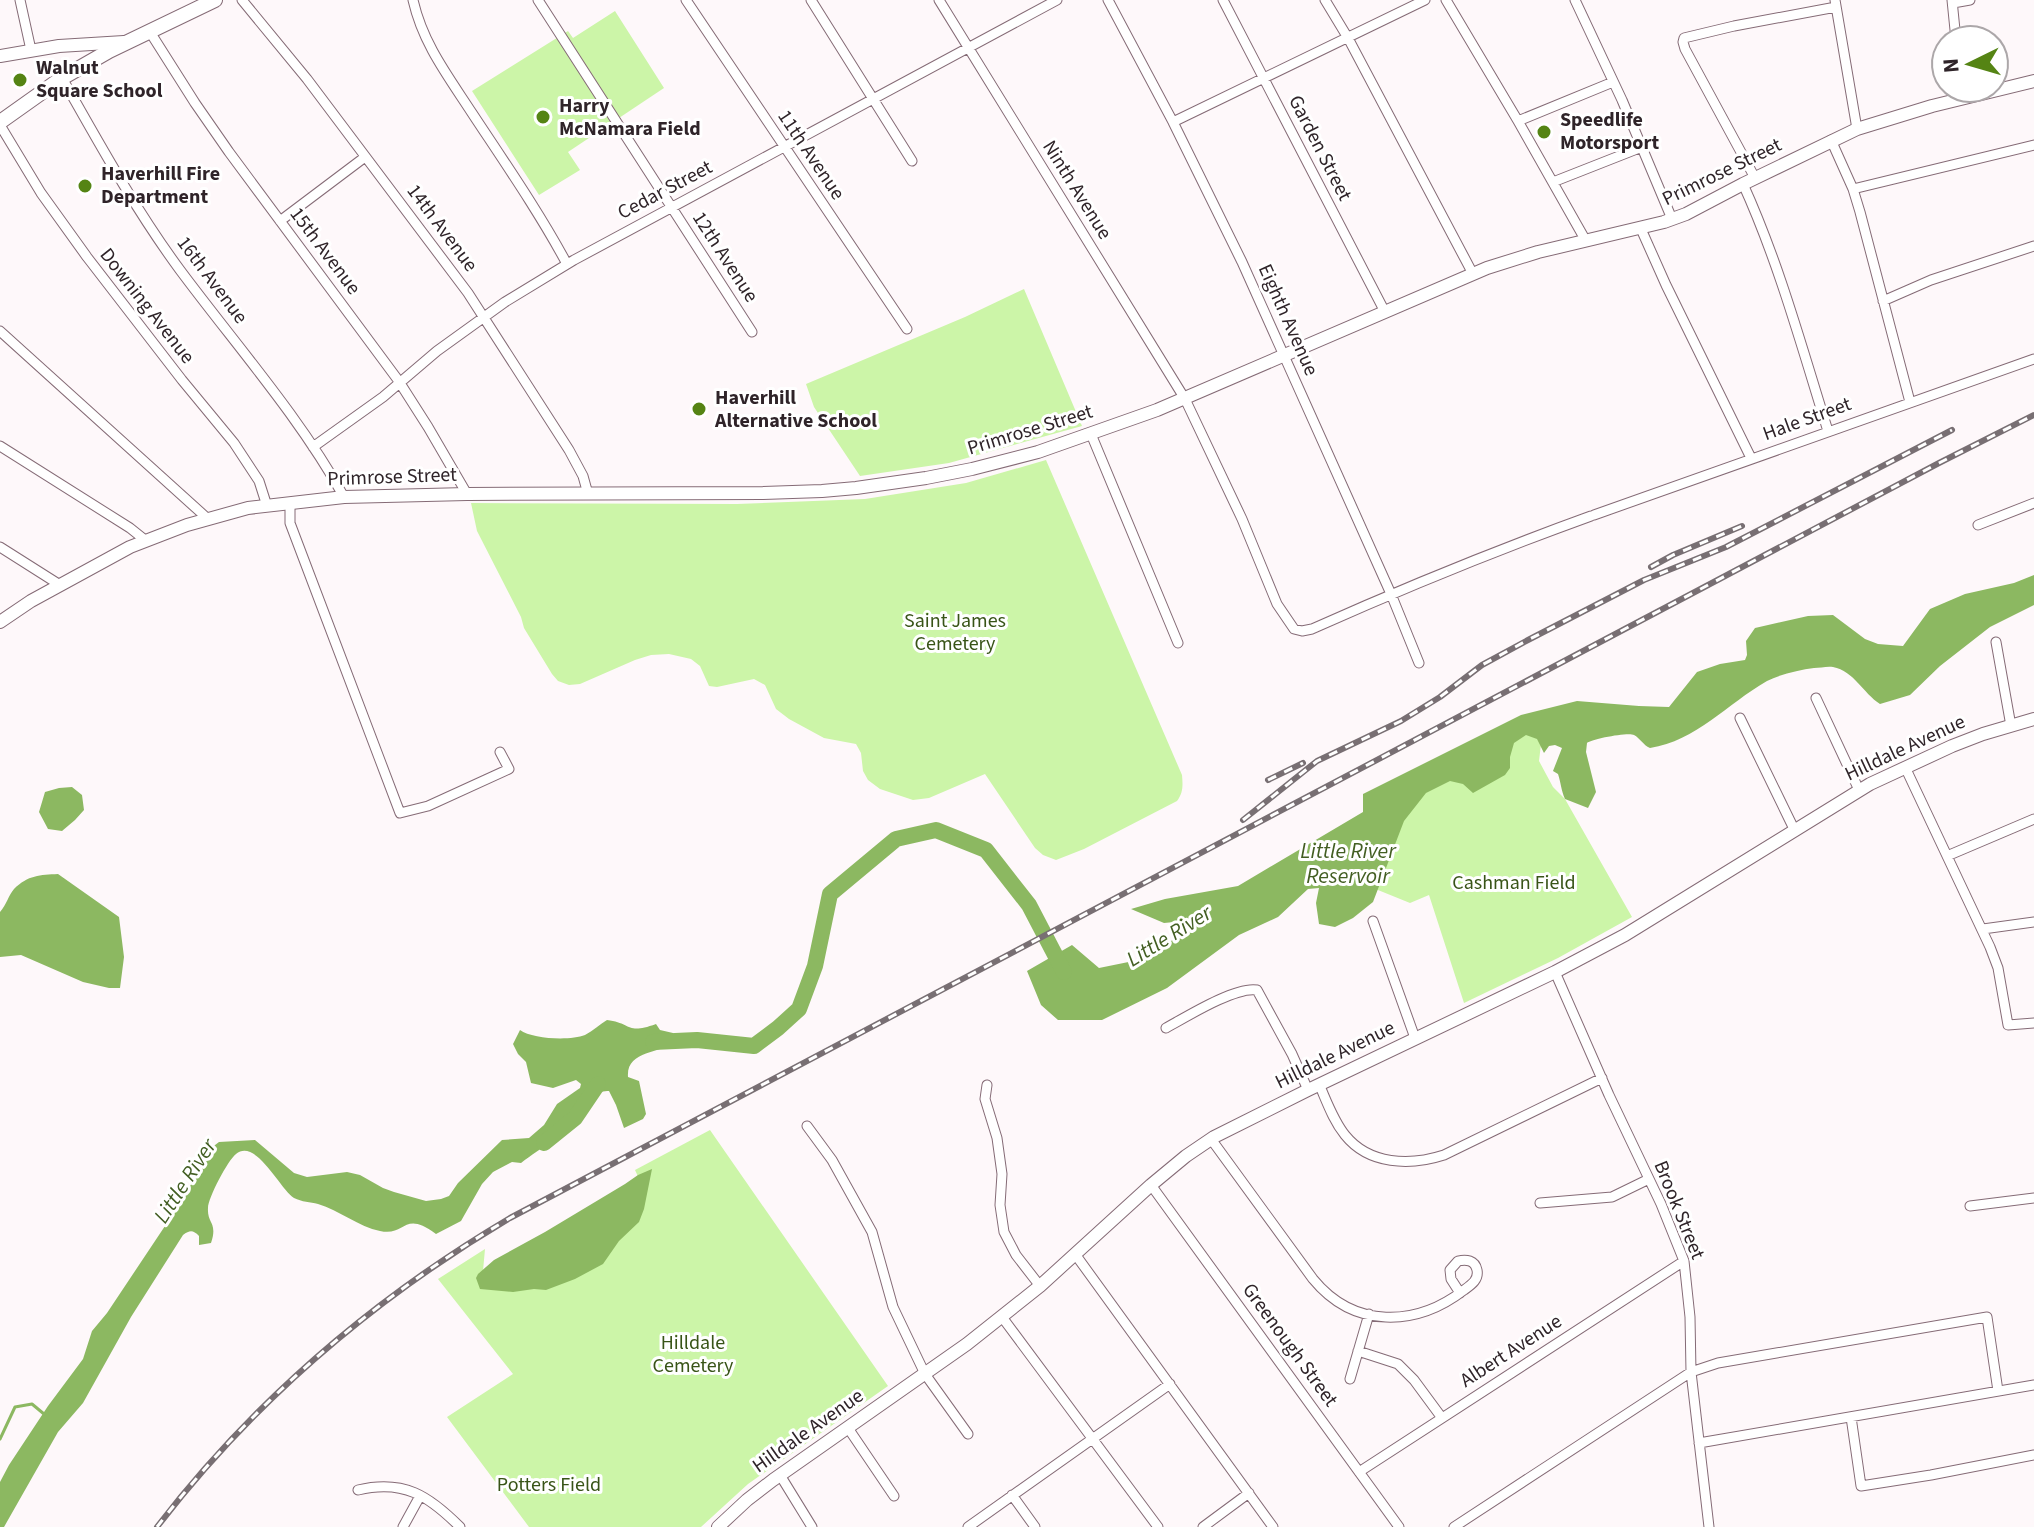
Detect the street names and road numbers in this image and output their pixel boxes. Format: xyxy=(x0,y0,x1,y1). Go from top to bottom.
street label: Garden Street xyxy=(1281,90,1359,206)
street label: 11th Avenue xyxy=(771,104,851,206)
street label: Primrose Street xyxy=(1658,131,1787,213)
street label: Ninth Avenue xyxy=(1035,135,1119,245)
street label: Cedar Street xyxy=(613,153,718,227)
street label: 14th Avenue xyxy=(400,178,484,278)
street label: 15th Avenue xyxy=(283,201,367,301)
street label: 12th Avenue xyxy=(685,206,765,308)
street label: 16th Avenue xyxy=(170,230,254,330)
street label: Downing Avenue xyxy=(93,242,201,370)
street label: Eighth Avenue xyxy=(1251,260,1325,380)
street label: Hale Street xyxy=(1759,390,1855,448)
street label: Primrose Street xyxy=(964,398,1096,462)
street label: Primrose Street xyxy=(327,461,458,493)
street label: Hilldale Avenue xyxy=(1840,708,1970,788)
street label: Hilldale Avenue xyxy=(1270,1014,1400,1096)
street label: Brook Street xyxy=(1647,1156,1712,1264)
street label: Greenough Street xyxy=(1236,1277,1345,1413)
street label: Albert Avenue xyxy=(1455,1308,1567,1394)
street label: Hilldale Avenue xyxy=(747,1382,869,1480)

